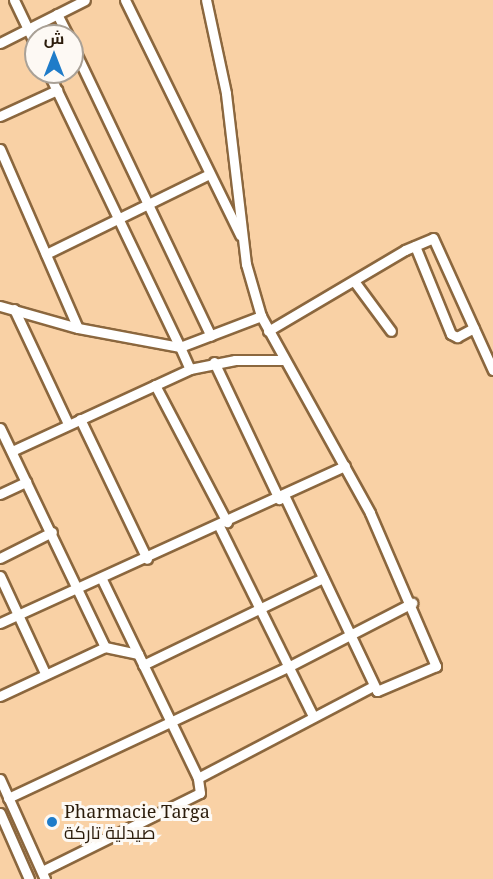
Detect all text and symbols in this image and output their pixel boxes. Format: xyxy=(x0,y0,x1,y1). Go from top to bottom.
north arrow xyxy=(24,24,84,84)
text: ش xyxy=(44,27,64,49)
place label: Pharmacie Targa صيدلية تاركة xyxy=(64,801,210,844)
marker: Pharmacie Targa صيدلية تاركة xyxy=(45,815,59,829)

